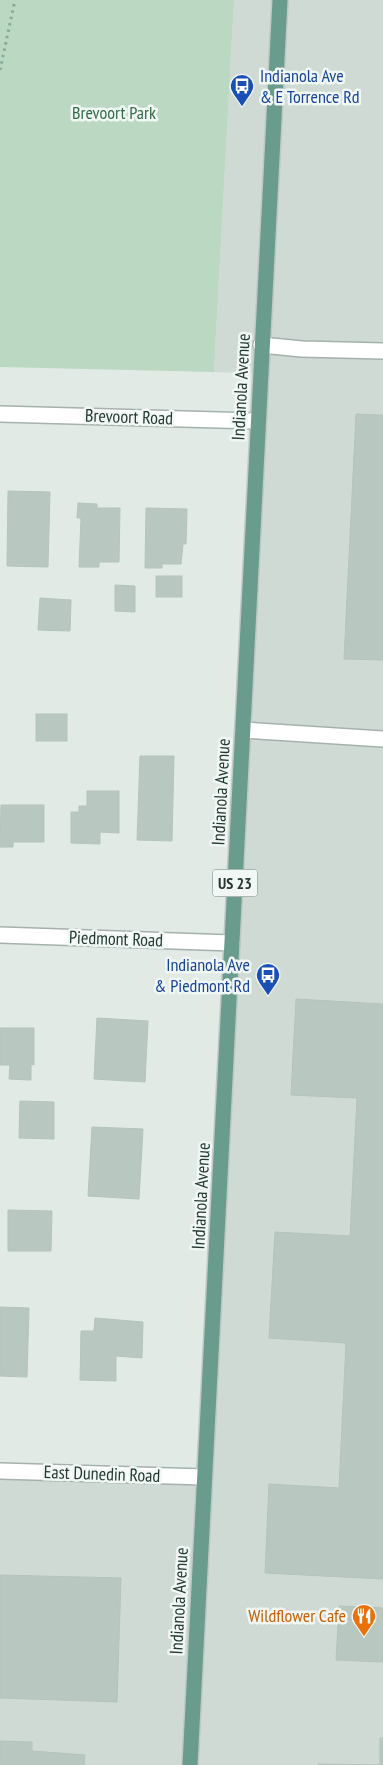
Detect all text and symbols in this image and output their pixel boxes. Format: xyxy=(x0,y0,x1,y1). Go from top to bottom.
place label: Indianola Ave & E Torrence Rd xyxy=(260,64,360,108)
bus stop icon: Indianola Ave & E Torrence Rd xyxy=(229,73,255,107)
park label: Brevoort Park xyxy=(72,101,156,124)
street label: Indianola Avenue xyxy=(226,333,255,441)
street label: Brevoort Road xyxy=(85,403,173,430)
street label: Indianola Avenue xyxy=(206,738,235,846)
road number: US 23 xyxy=(212,870,258,896)
street label: Piedmont Road xyxy=(69,925,163,952)
place label: Indianola Ave & Piedmont Rd xyxy=(155,953,250,997)
bus stop icon: Indianola Ave & Piedmont Rd xyxy=(255,962,281,996)
street label: Indianola Avenue xyxy=(186,1142,215,1250)
street label: East Dunedin Road xyxy=(43,1460,161,1487)
street label: Indianola Avenue xyxy=(164,1547,193,1655)
restaurant icon: Wildflower Cafe xyxy=(351,1603,377,1637)
place label: Wildflower Cafe xyxy=(248,1604,346,1627)

